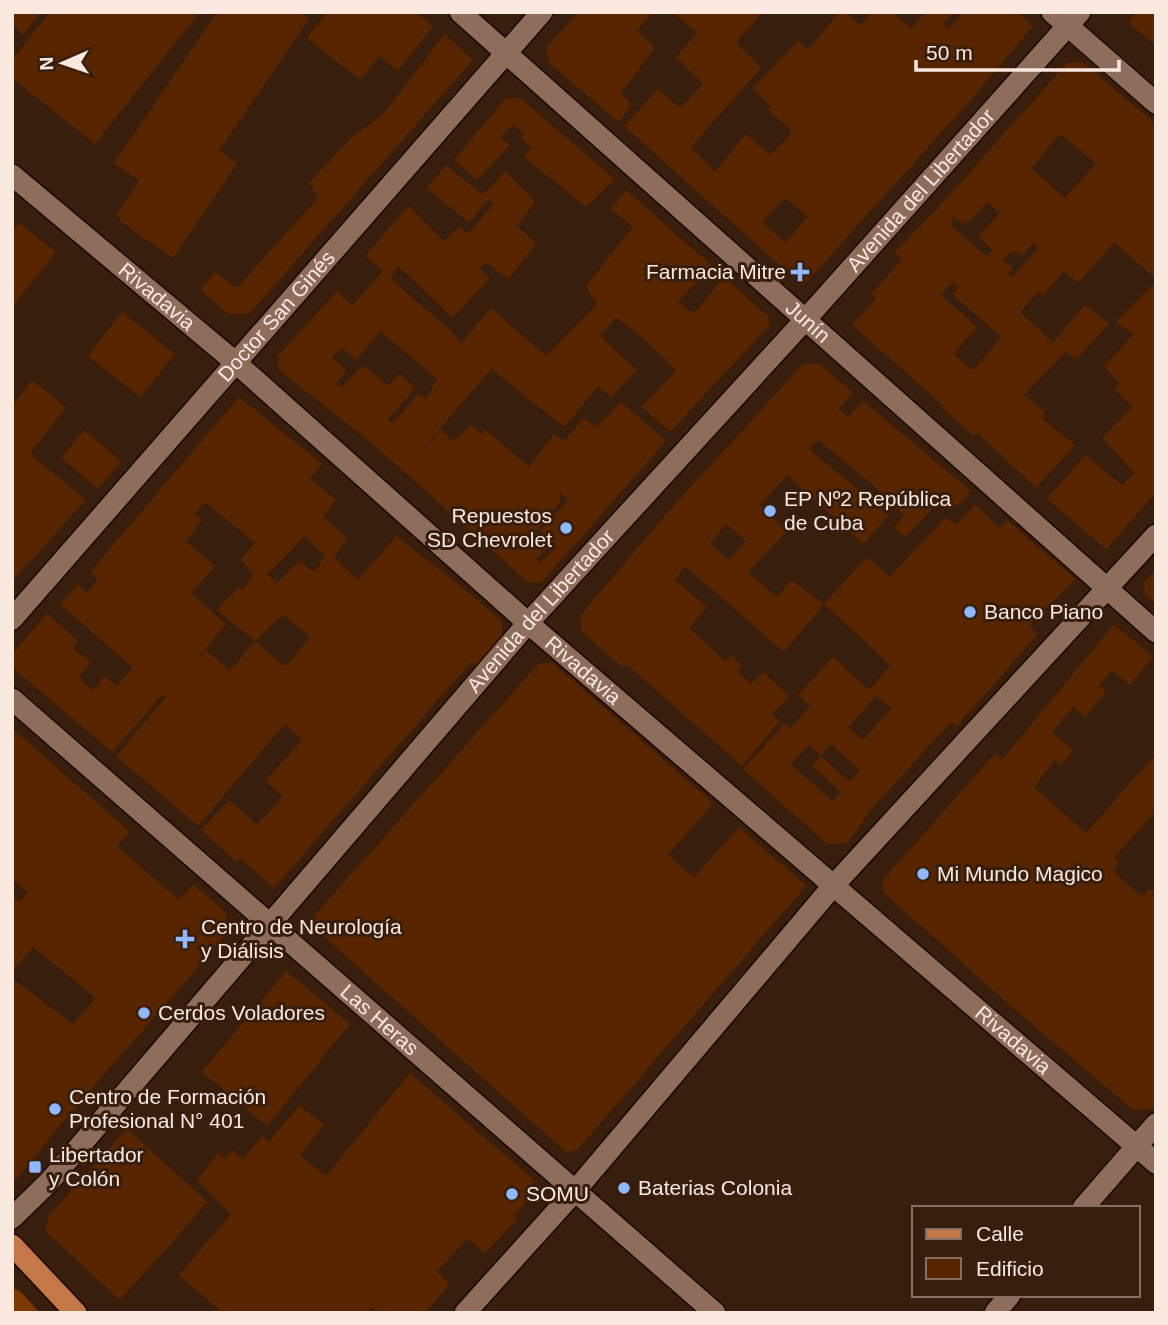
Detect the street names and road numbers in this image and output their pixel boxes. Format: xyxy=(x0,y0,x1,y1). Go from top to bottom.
street label: Avenida del Libertador xyxy=(842,104,999,276)
street label: Doctor San Ginés xyxy=(213,246,339,386)
street label: Rivadavia xyxy=(114,258,200,335)
street label: Junín xyxy=(781,296,835,347)
street label: Avenida del Libertador xyxy=(462,525,619,697)
street label: Rivadavia xyxy=(541,631,626,709)
street label: Las Heras xyxy=(336,979,424,1060)
street label: Rivadavia xyxy=(971,1001,1056,1079)

